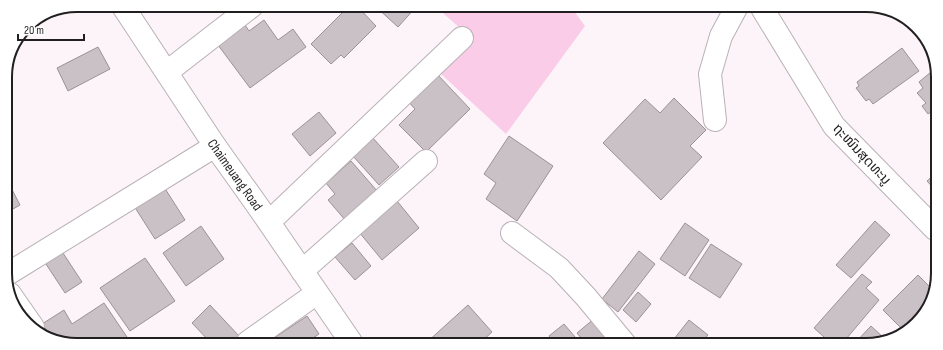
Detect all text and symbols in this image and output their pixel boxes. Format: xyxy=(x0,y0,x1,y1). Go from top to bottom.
scale bar xyxy=(18,16,84,42)
text: 20 m xyxy=(24,23,44,38)
street label: ຖະໜົນສຸດທະນູ xyxy=(829,120,895,188)
street label: Chaimeuang Road xyxy=(204,136,267,214)

